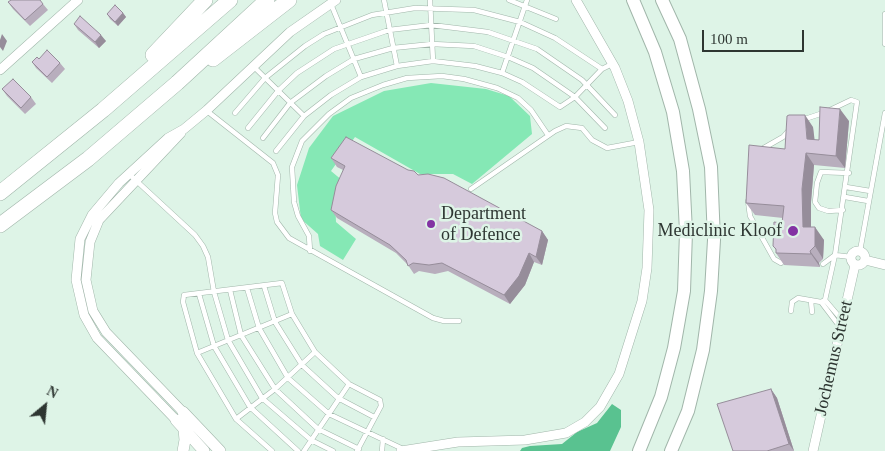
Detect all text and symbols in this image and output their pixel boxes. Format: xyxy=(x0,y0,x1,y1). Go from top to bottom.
scale bar xyxy=(705,20,808,52)
text: 100 m xyxy=(710,31,748,47)
place label: Department of Defence xyxy=(441,203,526,245)
marker: Department of Defence xyxy=(425,218,437,230)
place label: Mediclinic Kloof xyxy=(658,220,782,242)
marker: Mediclinic Kloof xyxy=(786,224,800,238)
street label: Jochemus Street xyxy=(810,298,858,418)
north arrow xyxy=(20,381,70,431)
text: N xyxy=(44,383,60,401)

